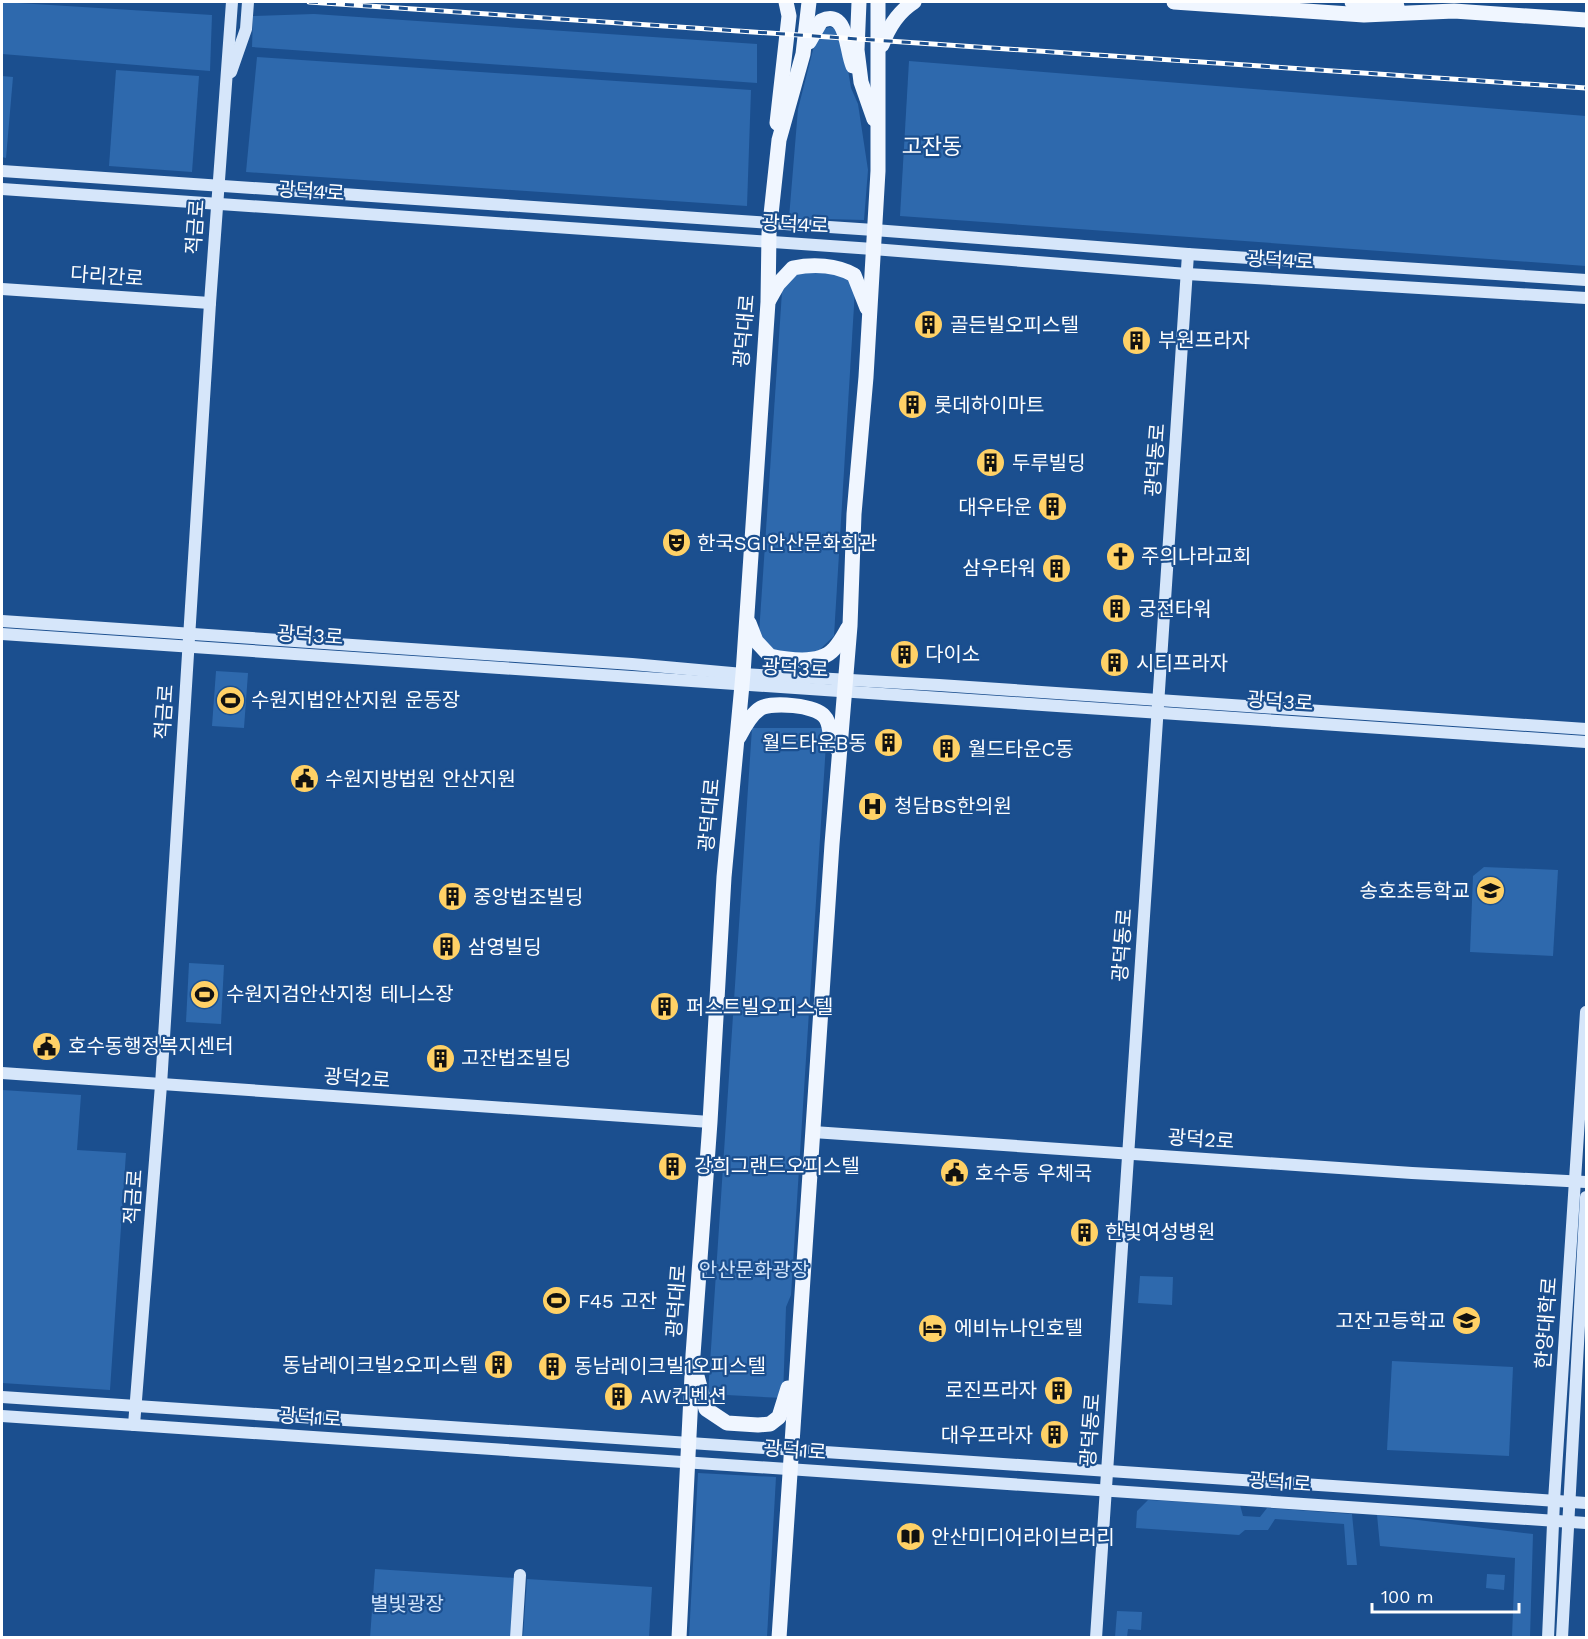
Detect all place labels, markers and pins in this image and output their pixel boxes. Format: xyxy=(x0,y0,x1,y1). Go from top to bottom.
building icon: 골든빌오피스텔 xyxy=(913,309,945,341)
place label: 골든빌오피스텔 xyxy=(950,313,1079,337)
building icon: 부원프라자 xyxy=(1121,324,1153,356)
place label: 부원프라자 xyxy=(1158,328,1250,352)
building icon: 롯데하이마트 xyxy=(897,389,929,421)
place label: 롯데하이마트 xyxy=(934,393,1044,417)
building icon: 두루빌딩 xyxy=(975,447,1007,479)
place label: 두루빌딩 xyxy=(1012,451,1086,475)
building icon: 대우타운 xyxy=(1037,491,1069,523)
place label: 대우타운 xyxy=(958,495,1032,519)
theatre icon: 한국SGI안산문화회관 xyxy=(660,527,692,559)
place label: 한국SGI안산문화회관 xyxy=(697,531,877,555)
church icon: 주의나라교회 xyxy=(1104,540,1136,572)
place label: 주의나라교회 xyxy=(1141,544,1251,568)
building icon: 삼우타워 xyxy=(1041,552,1073,584)
place label: 삼우타워 xyxy=(962,556,1036,580)
building icon: 궁전타워 xyxy=(1101,593,1133,625)
place label: 궁전타워 xyxy=(1138,597,1212,621)
building icon: 다이소 xyxy=(888,638,920,670)
place label: 다이소 xyxy=(925,642,980,666)
building icon: 시티프라자 xyxy=(1099,647,1131,679)
place label: 시티프라자 xyxy=(1136,651,1228,675)
sports icon: 수원지법안산지원 운동장 xyxy=(214,684,246,716)
place label: 수원지법안산지원 운동장 xyxy=(251,688,460,712)
building icon: 월드타운B동 xyxy=(872,727,904,759)
place label: 월드타운B동 xyxy=(762,731,867,755)
building icon: 월드타운C동 xyxy=(931,733,963,765)
place label: 월드타운C동 xyxy=(968,737,1074,761)
public building icon: 수원지방법원 안산지원 xyxy=(288,763,320,795)
place label: 수원지방법원 안산지원 xyxy=(325,767,516,791)
hospital icon: 청담BS한의원 xyxy=(857,790,889,822)
place label: 청담BS한의원 xyxy=(894,794,1012,818)
school or university icon: 송호초등학교 xyxy=(1475,875,1507,907)
place label: 송호초등학교 xyxy=(1360,879,1470,903)
building icon: 중앙법조빌딩 xyxy=(436,881,468,913)
place label: 중앙법조빌딩 xyxy=(473,885,583,909)
building icon: 삼영빌딩 xyxy=(431,931,463,963)
place label: 삼영빌딩 xyxy=(468,935,542,959)
sports icon: 수원지검안산지청 테니스장 xyxy=(189,978,221,1010)
place label: 수원지검안산지청 테니스장 xyxy=(226,982,454,1006)
building icon: 퍼스트빌오피스텔 xyxy=(649,991,681,1023)
place label: 퍼스트빌오피스텔 xyxy=(686,995,833,1019)
public building icon: 호수동행정복지센터 xyxy=(31,1030,63,1062)
place label: 호수동행정복지센터 xyxy=(68,1034,234,1058)
building icon: 고잔법조빌딩 xyxy=(424,1042,456,1074)
place label: 고잔법조빌딩 xyxy=(461,1046,571,1070)
building icon: 강희그랜드오피스텔 xyxy=(657,1150,689,1182)
place label: 강희그랜드오피스텔 xyxy=(694,1154,860,1178)
public building icon: 호수동 우체국 xyxy=(938,1157,970,1189)
place label: 호수동 우체국 xyxy=(975,1161,1092,1185)
building icon: 한빛여성병원 xyxy=(1068,1216,1100,1248)
place label: 한빛여성병원 xyxy=(1105,1220,1215,1244)
sports icon: F45 고잔 xyxy=(541,1285,573,1317)
place label: F45 고잔 xyxy=(578,1289,657,1313)
school or university icon: 고잔고등학교 xyxy=(1451,1305,1483,1337)
place label: 고잔고등학교 xyxy=(1336,1309,1446,1333)
hotel icon: 에비뉴나인호텔 xyxy=(917,1312,949,1344)
place label: 에비뉴나인호텔 xyxy=(954,1316,1083,1340)
building icon: 동남레이크빌2오피스텔 xyxy=(483,1349,515,1381)
building icon: 동남레이크빌1오피스텔 xyxy=(537,1350,569,1382)
place label: 동남레이크빌2오피스텔 xyxy=(282,1353,478,1377)
place label: 동남레이크빌1오피스텔 xyxy=(574,1354,766,1378)
building icon: 로진프라자 xyxy=(1042,1374,1074,1406)
place label: 로진프라자 xyxy=(945,1378,1037,1402)
building icon: AW컨벤션 xyxy=(603,1380,635,1412)
place label: AW컨벤션 xyxy=(640,1384,727,1408)
building icon: 대우프라자 xyxy=(1038,1419,1070,1451)
place label: 대우프라자 xyxy=(941,1423,1033,1447)
library icon: 안산미디어라이브러리 xyxy=(894,1521,926,1553)
place label: 안산미디어라이브러리 xyxy=(931,1525,1115,1549)

